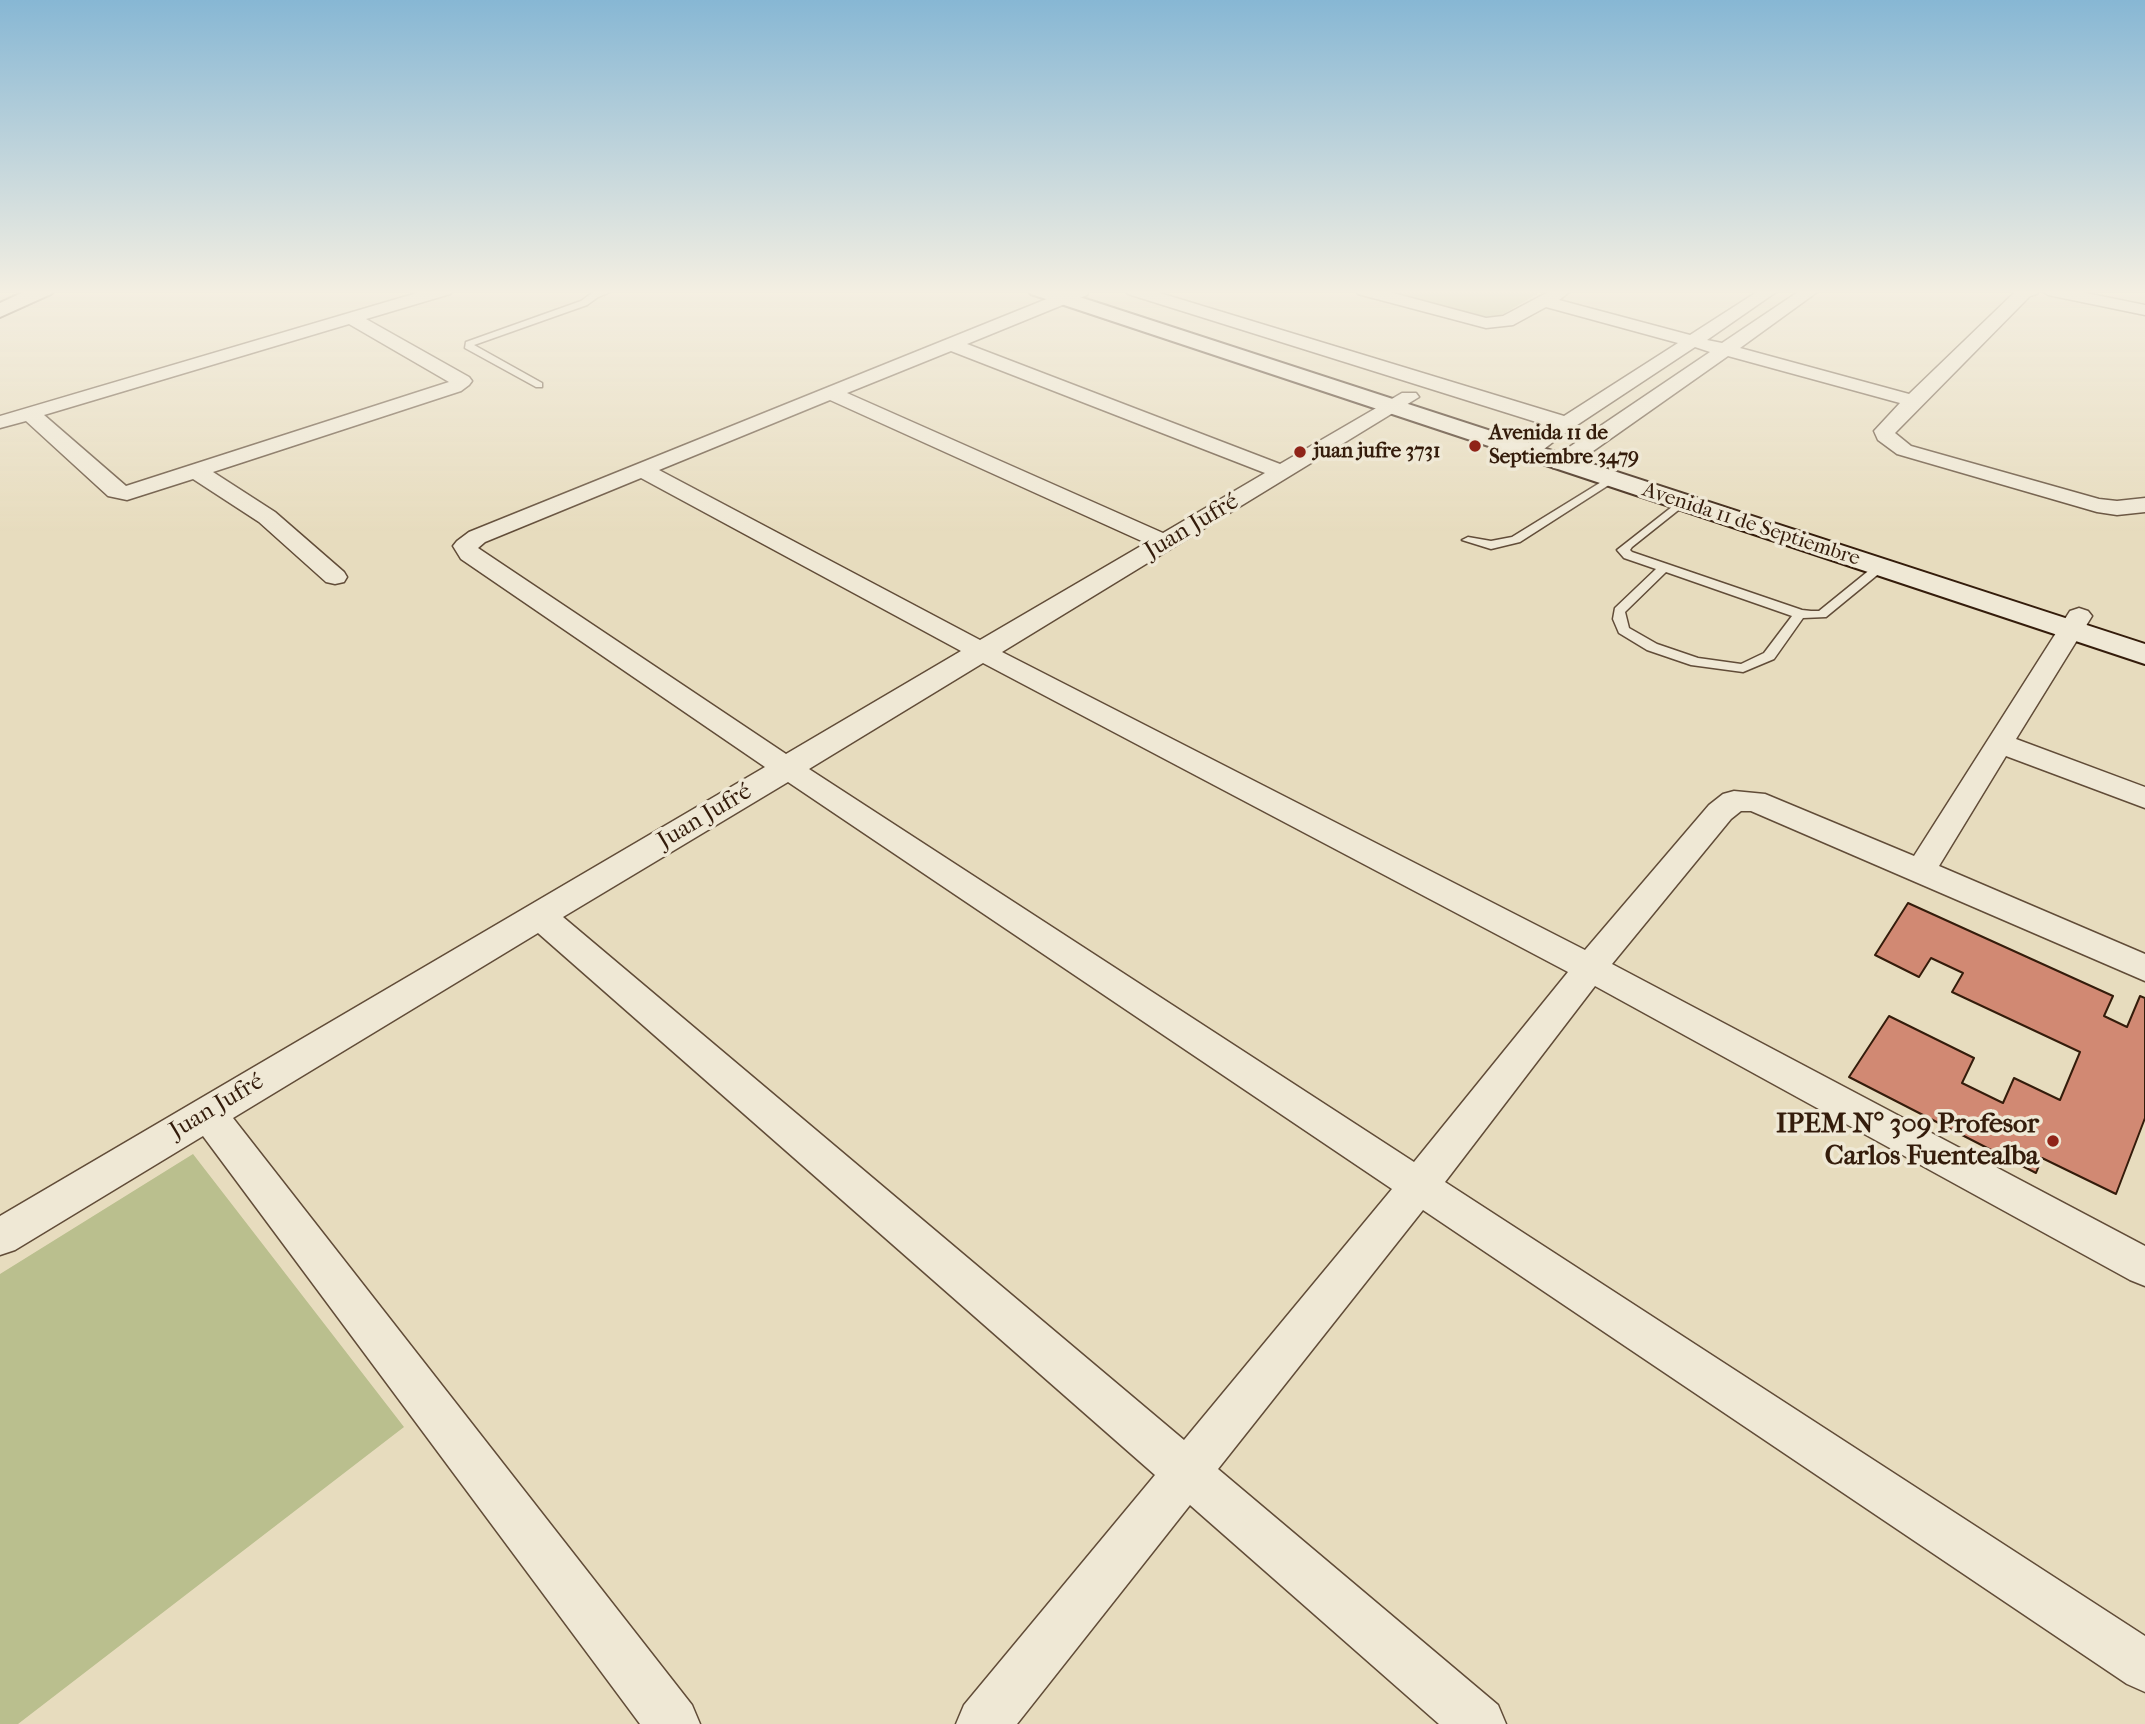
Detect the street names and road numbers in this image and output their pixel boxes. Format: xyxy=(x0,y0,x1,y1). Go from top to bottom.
street label: Avenida 11 de Septiembre xyxy=(1639,478,1863,572)
street label: Juan Jufré xyxy=(1140,488,1244,566)
street label: Juan Jufré xyxy=(653,778,757,856)
street label: Juan Jufré xyxy=(165,1068,269,1146)

